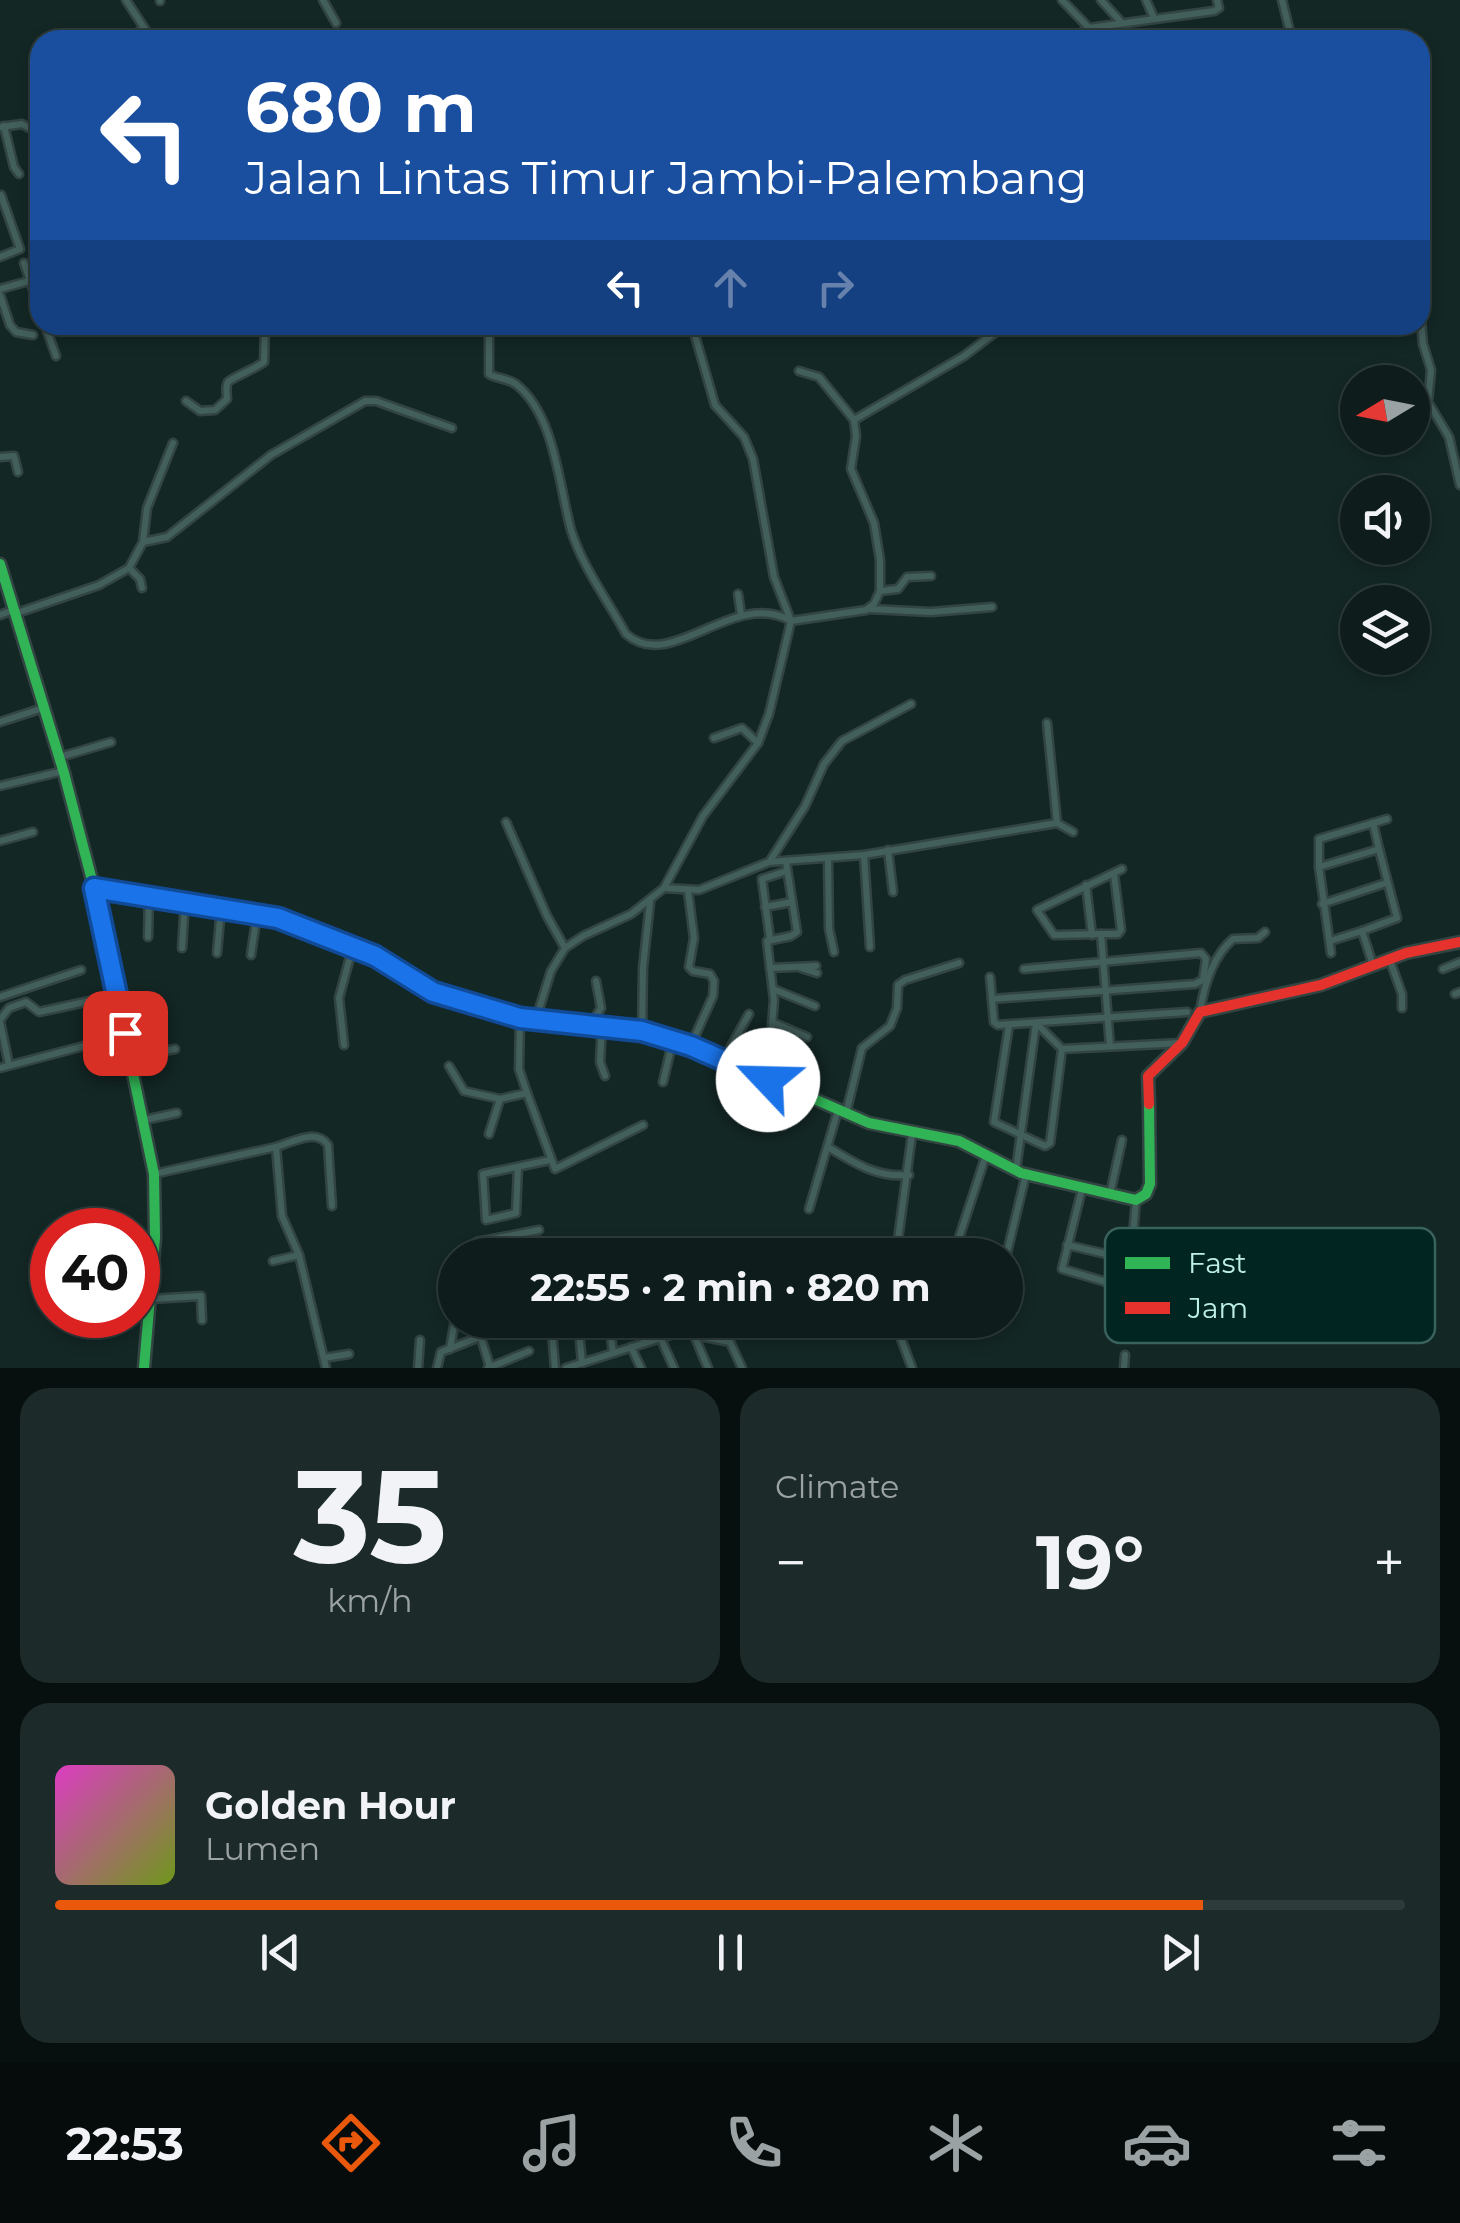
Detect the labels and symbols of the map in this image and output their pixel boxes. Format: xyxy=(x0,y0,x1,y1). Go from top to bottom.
north arrow xyxy=(1340,365,1430,455)
pin xyxy=(83,991,168,1076)
position arrow xyxy=(716,1028,820,1132)
speed limit sign: 40 xyxy=(30,1208,160,1338)
legend xyxy=(1105,1228,1435,1343)
text: Fast xyxy=(1188,1246,1247,1280)
text: Jam xyxy=(1187,1291,1248,1325)

